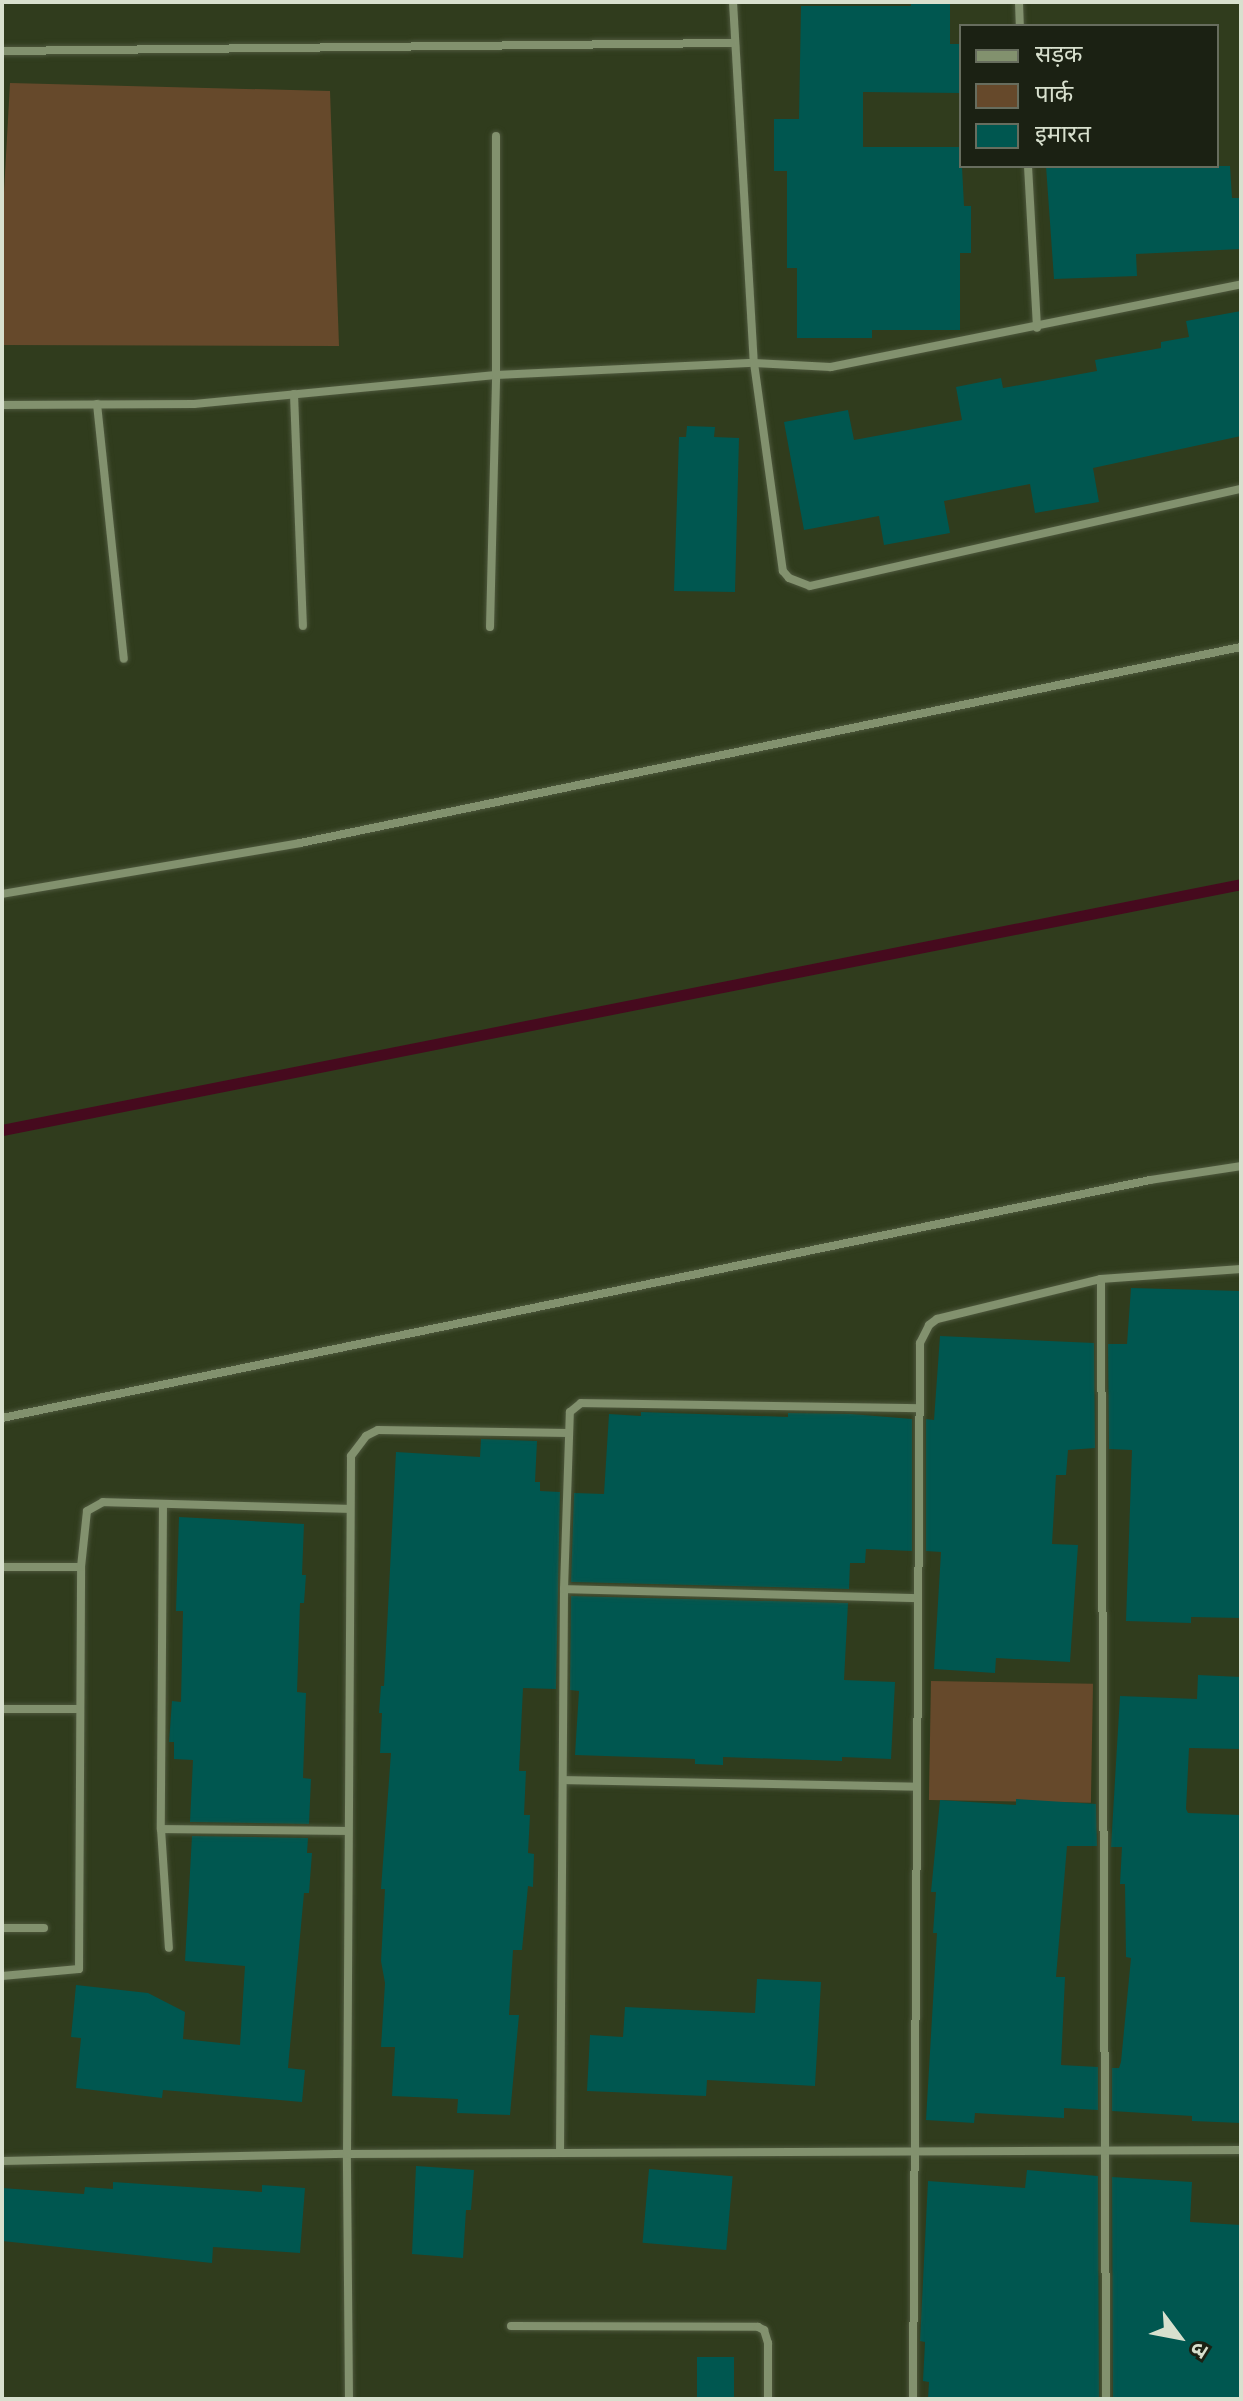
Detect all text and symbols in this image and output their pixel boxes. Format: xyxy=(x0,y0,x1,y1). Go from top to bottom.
legend xyxy=(959,24,1219,168)
text: सड़क xyxy=(1035,40,1083,69)
text: पार्क xyxy=(1035,80,1073,109)
text: इमारत xyxy=(1035,120,1091,149)
north arrow xyxy=(1139,2297,1219,2377)
text: उ xyxy=(1185,2337,1214,2362)

